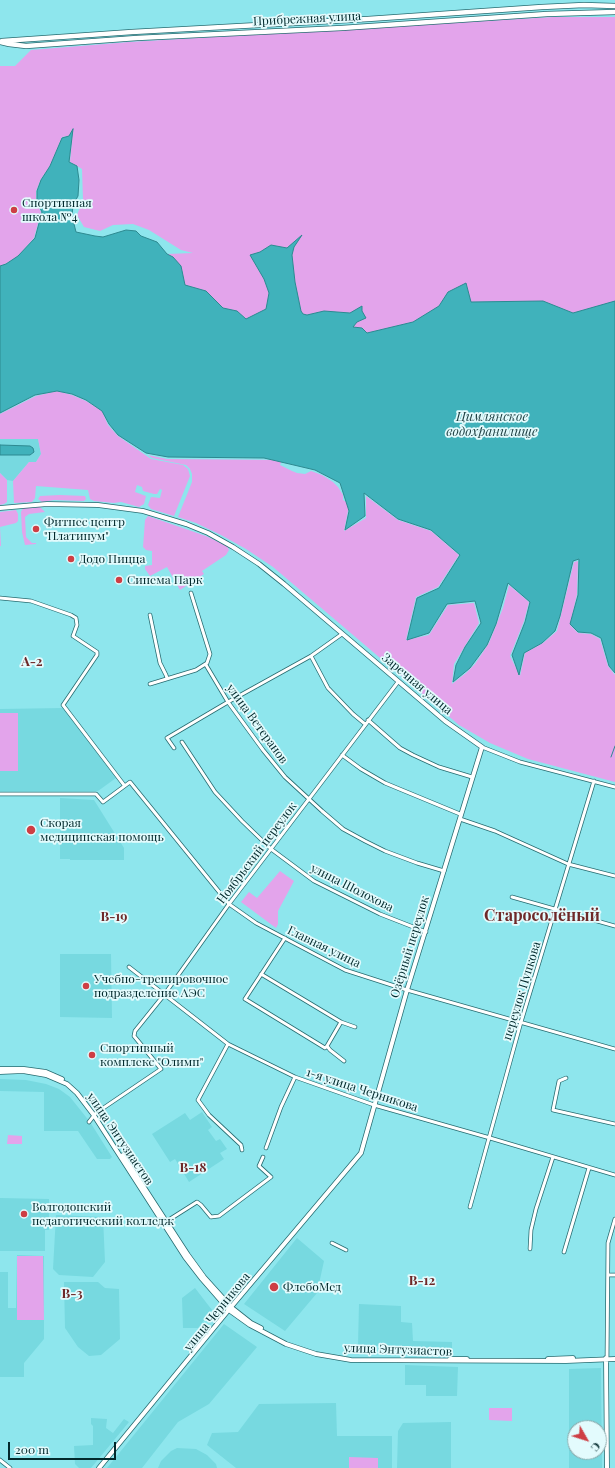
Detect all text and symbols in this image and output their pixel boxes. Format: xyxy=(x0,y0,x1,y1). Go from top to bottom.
street label: Прибрежная улица xyxy=(253,9,361,29)
place label: Спортивная школа №4 xyxy=(22,196,92,224)
marker: Спортивная школа №4 xyxy=(9,205,19,215)
water label: Цимлянское водохранилище xyxy=(446,409,538,440)
place label: Фитнес центр "Платинум" xyxy=(44,515,125,543)
marker: Фитнес центр "Платинум" xyxy=(31,524,41,534)
place label: Додо Пицца xyxy=(79,552,145,566)
marker: Додо Пицца xyxy=(66,554,76,564)
place label: Синема Парк xyxy=(127,573,202,587)
marker: Синема Парк xyxy=(114,575,124,585)
street label: Заречная улица xyxy=(379,650,455,718)
district label: А-2 xyxy=(21,654,43,670)
street label: улица Ветеранов xyxy=(223,681,291,767)
street label: Ноябрьский переулок xyxy=(214,799,300,907)
place label: Скорая медицинская помощь xyxy=(40,816,164,844)
marker: Скорая медицинская помощь xyxy=(25,824,37,836)
street label: улица Шолохова xyxy=(308,861,396,915)
street label: Озёрный переулок xyxy=(388,894,432,1000)
district label: Староcолёный xyxy=(484,906,600,926)
district label: В-19 xyxy=(100,909,128,925)
street label: Главная улица xyxy=(285,923,363,971)
street label: переулок Пупкова xyxy=(500,940,544,1042)
place label: Учебно-тренировочное подразделение АЭС xyxy=(94,972,228,1000)
marker: Учебно-тренировочное подразделение АЭС xyxy=(81,981,91,991)
place label: Спортивный комплекс "Олимп" xyxy=(100,1041,203,1069)
marker: Спортивный комплекс "Олимп" xyxy=(87,1050,97,1060)
street label: 1-я улица Черникова xyxy=(304,1065,420,1115)
street label: улица Энтузиастов xyxy=(84,1090,156,1188)
district label: В-18 xyxy=(179,1160,207,1176)
place label: Волгодонский педагогический колледж xyxy=(32,1200,174,1228)
marker: Волгодонский педагогический колледж xyxy=(19,1209,29,1219)
street label: улица Черникова xyxy=(181,1270,253,1354)
district label: В-12 xyxy=(409,1273,435,1289)
place label: ФлебоМед xyxy=(283,1280,341,1294)
marker: ФлебоМед xyxy=(268,1281,280,1293)
district label: В-3 xyxy=(61,1286,83,1302)
street label: улица Энтузиастов xyxy=(344,1341,452,1359)
north arrow xyxy=(567,1420,607,1460)
scale bar xyxy=(10,1434,118,1460)
text: С xyxy=(588,1439,604,1455)
text: 200 m xyxy=(15,1441,49,1457)

